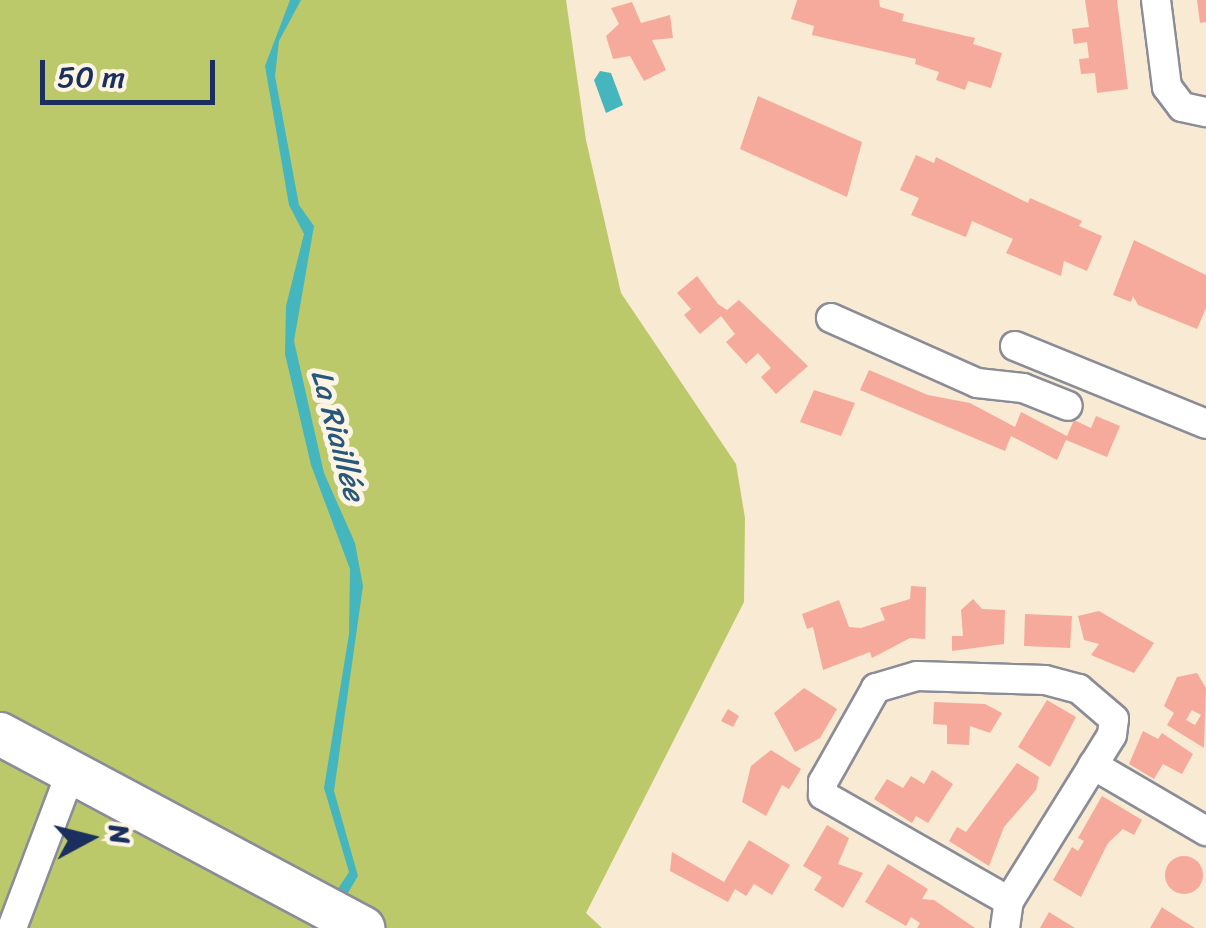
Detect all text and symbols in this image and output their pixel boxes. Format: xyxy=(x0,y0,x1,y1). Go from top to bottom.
scale bar xyxy=(45,40,220,102)
text: 50 m xyxy=(57,50,125,104)
water label: La Riaillée xyxy=(303,365,373,505)
north arrow xyxy=(40,788,140,888)
text: N xyxy=(95,822,146,847)

